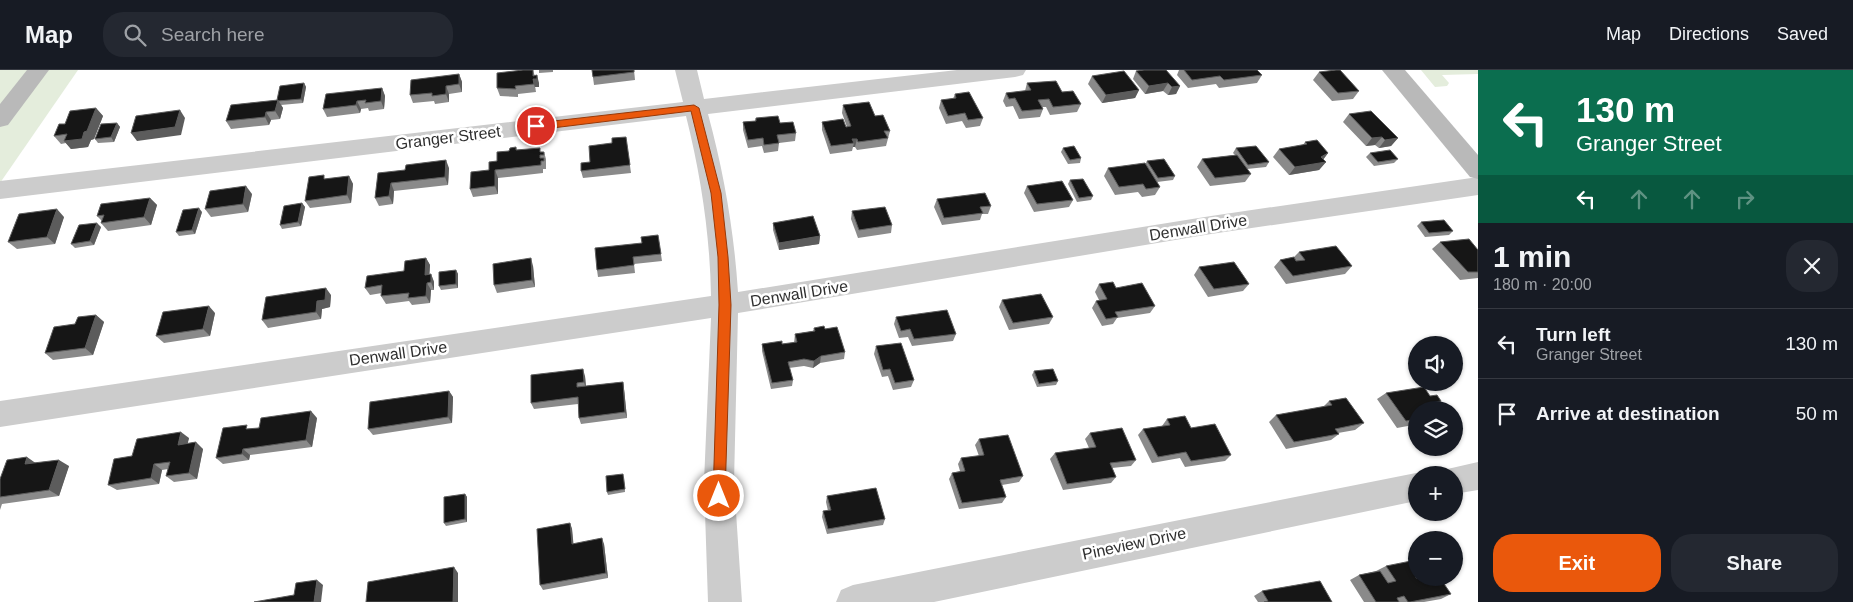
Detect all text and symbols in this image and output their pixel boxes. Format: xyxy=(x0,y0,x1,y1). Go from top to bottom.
search box xyxy=(103,12,453,57)
text: Map xyxy=(25,21,73,48)
icon: search xyxy=(121,21,149,49)
text: Search here xyxy=(161,24,265,45)
text: Map xyxy=(1606,24,1641,44)
text: Directions xyxy=(1669,24,1749,44)
text: Saved xyxy=(1777,24,1828,44)
icon: left xyxy=(1493,90,1558,155)
text: 130 m xyxy=(1576,90,1675,129)
pin xyxy=(515,105,557,147)
icon: arrive xyxy=(522,112,550,140)
street label: Granger Street xyxy=(395,123,502,152)
text: Granger Street xyxy=(1576,131,1722,156)
icon: left xyxy=(1572,185,1600,213)
icon: ahead xyxy=(1625,185,1653,213)
icon: ahead xyxy=(1678,185,1706,213)
icon: right xyxy=(1731,185,1759,213)
street label: Denwall Drive xyxy=(1148,211,1248,244)
text: 1 min xyxy=(1493,240,1571,273)
button: close xyxy=(1786,240,1838,292)
text: 180 m · 20:00 xyxy=(1493,276,1592,293)
street label: Denwall Drive xyxy=(749,277,849,310)
text: Turn left xyxy=(1536,324,1611,345)
icon: left xyxy=(1493,330,1521,358)
text: 130 m xyxy=(1785,333,1838,354)
map controls xyxy=(1408,336,1463,586)
button: sound xyxy=(1408,336,1463,391)
street label: Denwall Drive xyxy=(348,338,448,369)
text: Granger Street xyxy=(1536,346,1642,363)
icon: arrive xyxy=(1493,400,1521,428)
button: layers xyxy=(1408,401,1463,456)
text: Arrive at destination xyxy=(1536,403,1720,424)
text: 50 m xyxy=(1796,403,1838,424)
button: + xyxy=(1408,466,1463,521)
position arrow xyxy=(692,469,744,521)
street label: Pineview Drive xyxy=(1081,524,1188,563)
button: − xyxy=(1408,531,1463,586)
button: Exit xyxy=(1493,534,1661,592)
button: Share xyxy=(1671,534,1838,592)

